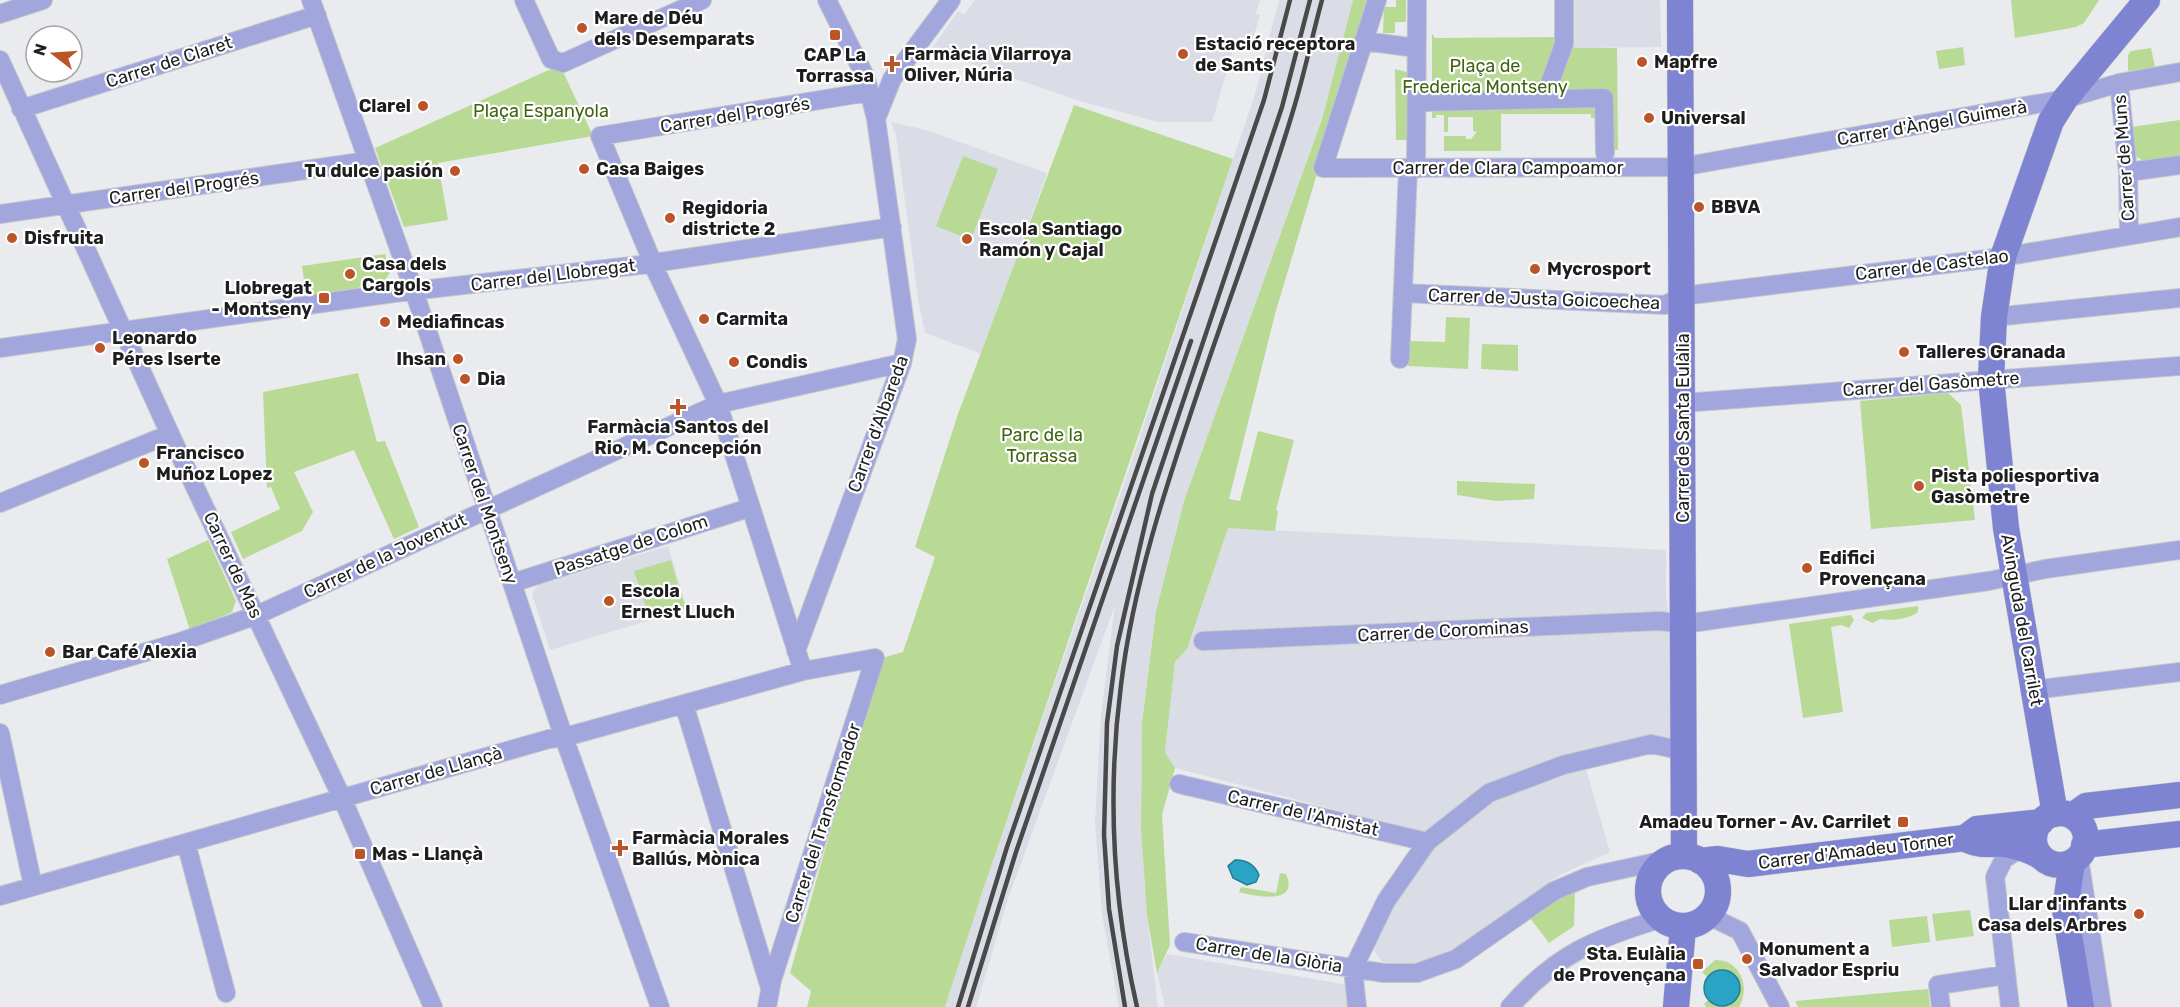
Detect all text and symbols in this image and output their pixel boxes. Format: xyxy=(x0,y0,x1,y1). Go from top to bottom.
place label: Mare de Déu dels Desemparats xyxy=(594,7,755,50)
marker: Mare de Déu dels Desemparats xyxy=(575,21,589,35)
north arrow xyxy=(24,24,84,84)
marker: CAP La Torrassa xyxy=(828,28,842,42)
street label: Carrer de Claret xyxy=(103,31,235,93)
place label: Estació receptora de Sants xyxy=(1195,33,1355,76)
text: N xyxy=(29,41,51,58)
place label: Farmàcia Vilarroya Oliver, Núria xyxy=(904,43,1071,86)
place label: CAP La Torrassa xyxy=(796,44,874,87)
marker: Estació receptora de Sants xyxy=(1176,47,1190,61)
place label: Mapfre xyxy=(1654,51,1718,73)
park label: Plaça de Frederica Montseny xyxy=(1402,55,1568,98)
marker: Mapfre xyxy=(1635,55,1649,69)
marker: Farmàcia Vilarroya Oliver, Núria xyxy=(885,57,899,71)
street label: Carrer del Progrés xyxy=(659,92,811,138)
street label: Carrer de Muns xyxy=(2109,94,2139,222)
place label: Clarel xyxy=(359,95,411,117)
street label: Carrer d'Àngel Guimerà xyxy=(1835,95,2029,151)
marker: Clarel xyxy=(416,99,430,113)
park label: Plaça Espanyola xyxy=(473,100,609,122)
place label: Universal xyxy=(1661,107,1746,129)
marker: Universal xyxy=(1642,111,1656,125)
street label: Carrer de Clara Campoamor xyxy=(1393,157,1624,179)
place label: Casa Baiges xyxy=(596,158,704,180)
place label: Tu dulce pasión xyxy=(304,160,443,182)
marker: Casa Baiges xyxy=(577,162,591,176)
marker: Tu dulce pasión xyxy=(448,164,462,178)
street label: Carrer del Progrés xyxy=(108,167,260,209)
place label: BBVA xyxy=(1711,196,1760,218)
place label: Regidoria districte 2 xyxy=(682,197,775,240)
marker: BBVA xyxy=(1692,200,1706,214)
marker: Regidoria districte 2 xyxy=(663,211,677,225)
place label: Escola Santiago Ramón y Cajal xyxy=(979,218,1122,261)
place label: Disfruita xyxy=(24,227,104,249)
marker: Disfruita xyxy=(5,231,19,245)
marker: Escola Santiago Ramón y Cajal xyxy=(960,232,974,246)
street label: Carrer de Castelao xyxy=(1854,245,2010,285)
place label: Casa dels Cargols xyxy=(362,253,447,296)
street label: Carrer del Llobregat xyxy=(469,254,637,296)
place label: Mycrosport xyxy=(1547,258,1651,280)
marker: Mycrosport xyxy=(1528,262,1542,276)
marker: Casa dels Cargols xyxy=(343,267,357,281)
place label: Llobregat - Montseny xyxy=(211,277,312,320)
street label: Carrer de Justa Goicoechea xyxy=(1427,284,1661,314)
marker: Llobregat - Montseny xyxy=(317,291,331,305)
place label: Carmita xyxy=(716,308,788,330)
place label: Mediafincas xyxy=(397,311,505,333)
marker: Carmita xyxy=(697,312,711,326)
marker: Mediafincas xyxy=(378,315,392,329)
place label: Leonardo Péres Iserte xyxy=(112,327,221,370)
street label: Carrer de Santa Eulàlia xyxy=(1672,333,1694,523)
marker: Leonardo Péres Iserte xyxy=(93,341,107,355)
place label: Talleres Granada xyxy=(1916,341,2066,363)
marker: Talleres Granada xyxy=(1897,345,1911,359)
place label: Ihsan xyxy=(396,348,446,370)
place label: Condis xyxy=(746,351,808,373)
marker: Ihsan xyxy=(451,352,465,366)
street label: Carrer d'Albareda xyxy=(843,352,913,496)
marker: Condis xyxy=(727,355,741,369)
street label: Carrer del Gasòmetre xyxy=(1842,367,2020,401)
place label: Dia xyxy=(477,368,506,390)
marker: Dia xyxy=(458,372,472,386)
marker: Farmàcia Santos del Rio, M. Concepción xyxy=(671,400,685,414)
place label: Farmàcia Santos del Rio, M. Concepción xyxy=(587,416,769,459)
street label: Carrer del Montseny xyxy=(447,421,523,587)
park label: Parc de la Torrassa xyxy=(1001,424,1083,467)
place label: Francisco Muñoz Lopez xyxy=(156,442,272,485)
marker: Francisco Muñoz Lopez xyxy=(137,456,151,470)
place label: Pista poliesportiva Gasòmetre xyxy=(1931,465,2099,508)
marker: Pista poliesportiva Gasòmetre xyxy=(1912,479,1926,493)
street label: Carrer de Mas xyxy=(199,508,267,622)
street label: Carrer de la Joventut xyxy=(300,509,470,603)
street label: Passatge de Colom xyxy=(552,510,710,580)
street label: Avinguda del Carrilet xyxy=(1996,532,2048,708)
place label: Edifici Provençana xyxy=(1819,547,1926,590)
marker: Edifici Provençana xyxy=(1800,561,1814,575)
place label: Escola Ernest Lluch xyxy=(621,580,735,623)
marker: Escola Ernest Lluch xyxy=(602,594,616,608)
street label: Carrer de Corominas xyxy=(1357,616,1529,646)
place label: Bar Café Alexia xyxy=(62,641,197,663)
marker: Bar Café Alexia xyxy=(43,645,57,659)
street label: Carrer del Transformador xyxy=(780,720,866,926)
street label: Carrer de Llançà xyxy=(367,742,505,800)
street label: Carrer de l'Amistat xyxy=(1225,785,1381,841)
place label: Amadeu Torner - Av. Carrilet xyxy=(1639,811,1891,833)
marker: Amadeu Torner - Av. Carrilet xyxy=(1896,815,1910,829)
place label: Farmàcia Morales Ballús, Mònica xyxy=(632,827,789,870)
street label: Carrer d'Amadeu Torner xyxy=(1757,828,1955,874)
marker: Farmàcia Morales Ballús, Mònica xyxy=(613,841,627,855)
place label: Mas - Llançà xyxy=(372,843,483,865)
marker: Mas - Llançà xyxy=(353,847,367,861)
place label: Llar d'infants Casa dels Arbres xyxy=(1978,893,2127,936)
marker: Llar d'infants Casa dels Arbres xyxy=(2132,907,2146,921)
street label: Carrer de la Glòria xyxy=(1194,933,1344,977)
place label: Monument a Salvador Espriu xyxy=(1759,938,1899,981)
place label: Sta. Eulàlia de Provençana xyxy=(1553,943,1686,986)
marker: Monument a Salvador Espriu xyxy=(1740,952,1754,966)
marker: Sta. Eulàlia de Provençana xyxy=(1691,957,1705,971)

